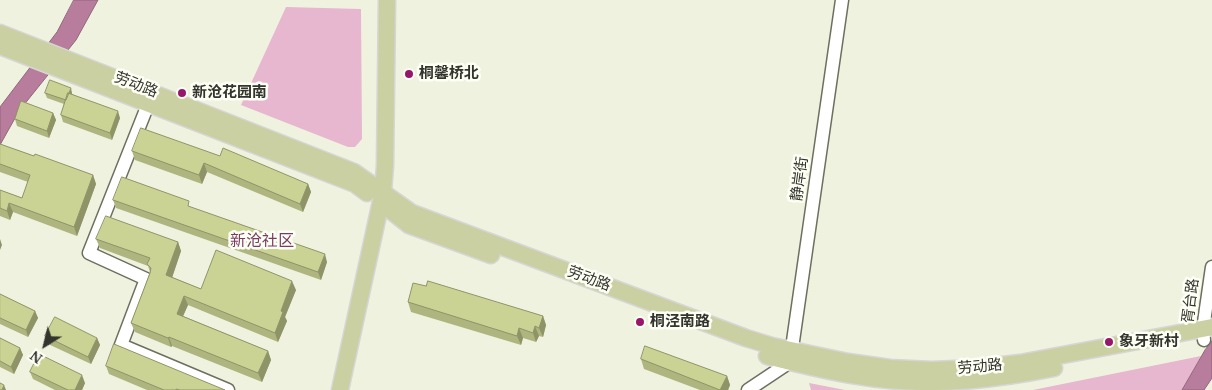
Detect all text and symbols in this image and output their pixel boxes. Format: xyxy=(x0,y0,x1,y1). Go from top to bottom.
place label: 桐馨桥北 xyxy=(419,65,479,83)
marker: 桐馨桥北 xyxy=(403,68,415,80)
street label: 劳动路 xyxy=(112,69,160,101)
place label: 新沧花园南 xyxy=(192,84,267,102)
marker: 新沧花园南 xyxy=(176,87,188,99)
street label: 静岸街 xyxy=(788,155,812,203)
district label: 新沧社区 xyxy=(230,231,294,251)
street label: 劳动路 xyxy=(565,263,613,295)
street label: 胥台路 xyxy=(1179,278,1203,324)
place label: 桐泾南路 xyxy=(650,313,710,331)
marker: 桐泾南路 xyxy=(634,316,646,328)
north arrow xyxy=(20,320,70,370)
place label: 象牙新村 xyxy=(1119,333,1179,351)
marker: 象牙新村 xyxy=(1103,336,1115,348)
text: N xyxy=(26,347,46,368)
street label: 劳动路 xyxy=(957,356,1003,378)

